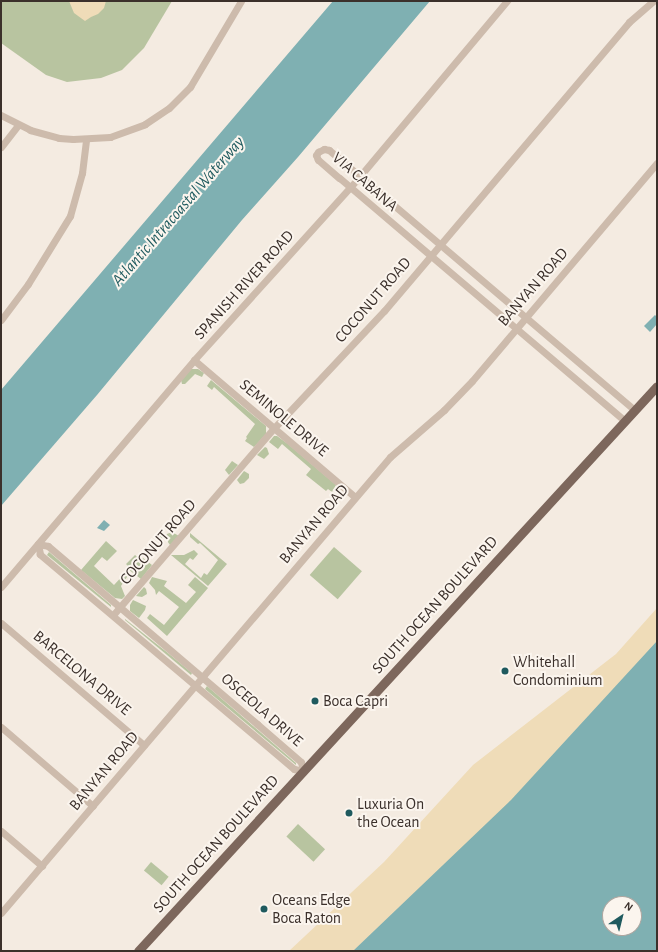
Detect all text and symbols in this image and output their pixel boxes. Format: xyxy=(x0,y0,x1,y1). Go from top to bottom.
water label: Atlantic Intracoastal Waterway xyxy=(107,132,249,290)
street label: VIA CABANA xyxy=(328,148,402,216)
street label: SPANISH RIVER ROAD xyxy=(190,227,298,343)
street label: BANYAN ROAD xyxy=(494,244,572,330)
street label: COCONUT ROAD xyxy=(331,253,415,347)
street label: SEMINOLE DRIVE xyxy=(236,375,332,461)
street label: BANYAN ROAD xyxy=(275,480,353,568)
street label: COCONUT ROAD xyxy=(116,495,200,589)
street label: SOUTH OCEAN BOULEVARD xyxy=(368,532,502,678)
street label: BARCELONA DRIVE xyxy=(29,627,135,719)
place label: Whitehall Condominium xyxy=(513,652,603,690)
marker: Whitehall Condominium xyxy=(500,666,510,676)
street label: OSCEOLA DRIVE xyxy=(217,669,307,751)
place label: Boca Capri xyxy=(323,691,388,711)
marker: Boca Capri xyxy=(310,696,320,706)
street label: BANYAN ROAD xyxy=(65,727,143,815)
street label: SOUTH OCEAN BOULEVARD xyxy=(149,771,283,917)
place label: Luxuria On the Ocean xyxy=(357,794,424,832)
marker: Luxuria On the Ocean xyxy=(344,808,354,818)
place label: Oceans Edge Boca Raton xyxy=(272,890,350,928)
north arrow xyxy=(602,896,642,936)
text: N xyxy=(622,900,635,913)
marker: Oceans Edge Boca Raton xyxy=(259,904,269,914)

